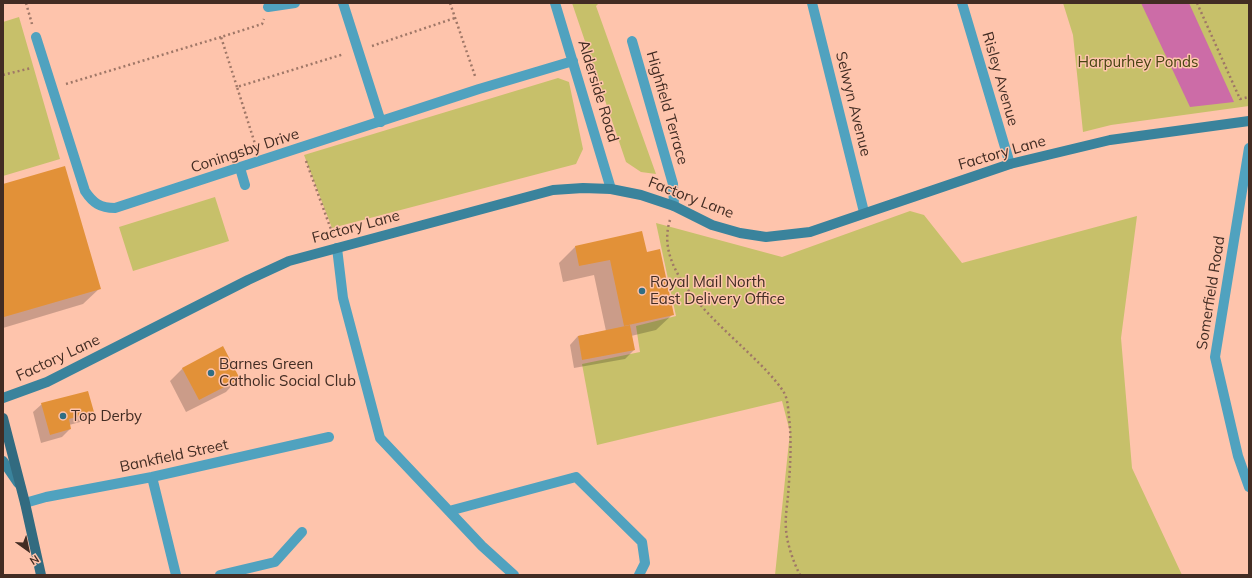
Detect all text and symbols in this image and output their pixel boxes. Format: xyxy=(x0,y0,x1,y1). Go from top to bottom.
street label: Risley Avenue xyxy=(978,30,1022,128)
street label: Alderside Road xyxy=(574,38,622,144)
street label: Highfield Terrace xyxy=(642,49,692,167)
street label: Selwyn Avenue xyxy=(831,50,875,158)
park label: Harpurhey Ponds xyxy=(1078,53,1198,71)
street label: Coningsby Drive xyxy=(189,125,301,177)
street label: Factory Lane xyxy=(956,132,1048,174)
street label: Factory Lane xyxy=(646,173,736,223)
street label: Factory Lane xyxy=(310,207,402,247)
street label: Somerfield Road xyxy=(1193,235,1229,351)
place label: Royal Mail North East Delivery Office xyxy=(650,273,785,308)
marker: Royal Mail North East Delivery Office xyxy=(637,286,647,296)
street label: Factory Lane xyxy=(13,331,103,385)
place label: Barnes Green Catholic Social Club xyxy=(219,355,356,390)
marker: Barnes Green Catholic Social Club xyxy=(206,368,216,378)
place label: Top Derby xyxy=(71,407,142,425)
marker: Top Derby xyxy=(58,411,68,421)
street label: Bankfield Street xyxy=(118,436,230,476)
north arrow xyxy=(8,530,48,570)
text: N xyxy=(27,552,42,568)

